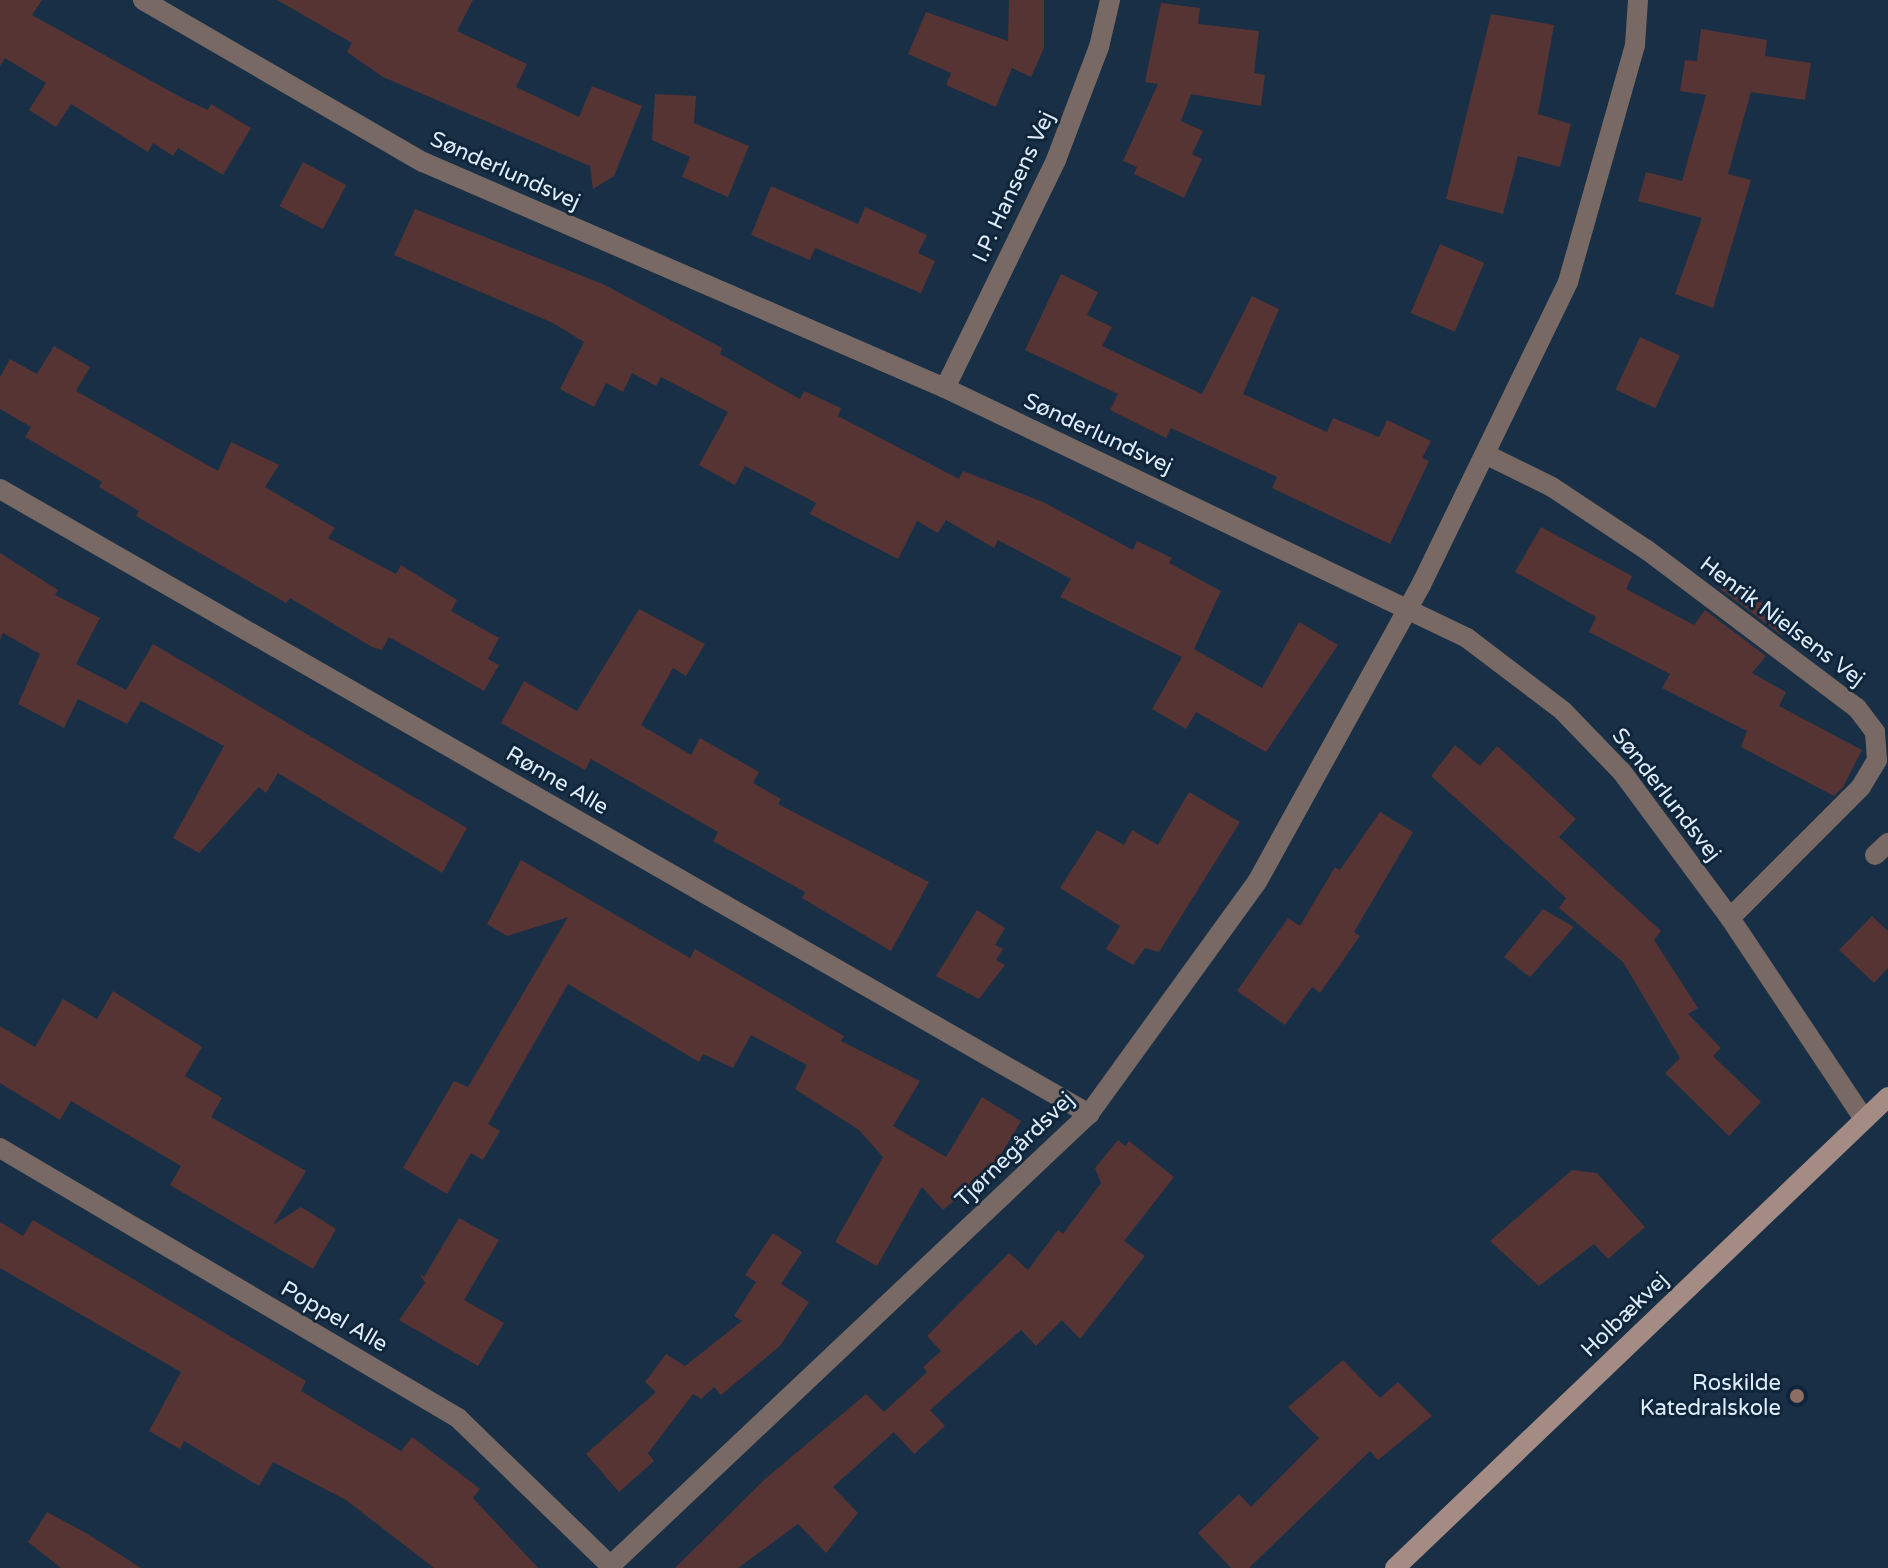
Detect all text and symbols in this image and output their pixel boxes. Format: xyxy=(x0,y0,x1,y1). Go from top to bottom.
street label: I.P. Hansens Vej xyxy=(967,107,1061,267)
street label: Sønderlundsvej xyxy=(426,126,584,216)
street label: Sønderlundsvej xyxy=(1019,388,1177,480)
street label: Henrik Nielsens Vej xyxy=(1694,551,1870,693)
street label: Sønderlundsvej xyxy=(1606,723,1726,867)
street label: Rønne Alle xyxy=(501,741,613,821)
street label: Tjørnegårdsvej xyxy=(950,1087,1080,1213)
street label: Holbækvej xyxy=(1576,1267,1674,1363)
street label: Poppel Alle xyxy=(276,1276,392,1358)
place label: Roskilde Katedralskole xyxy=(1640,1370,1781,1422)
marker: Roskilde Katedralskole xyxy=(1788,1387,1806,1405)

